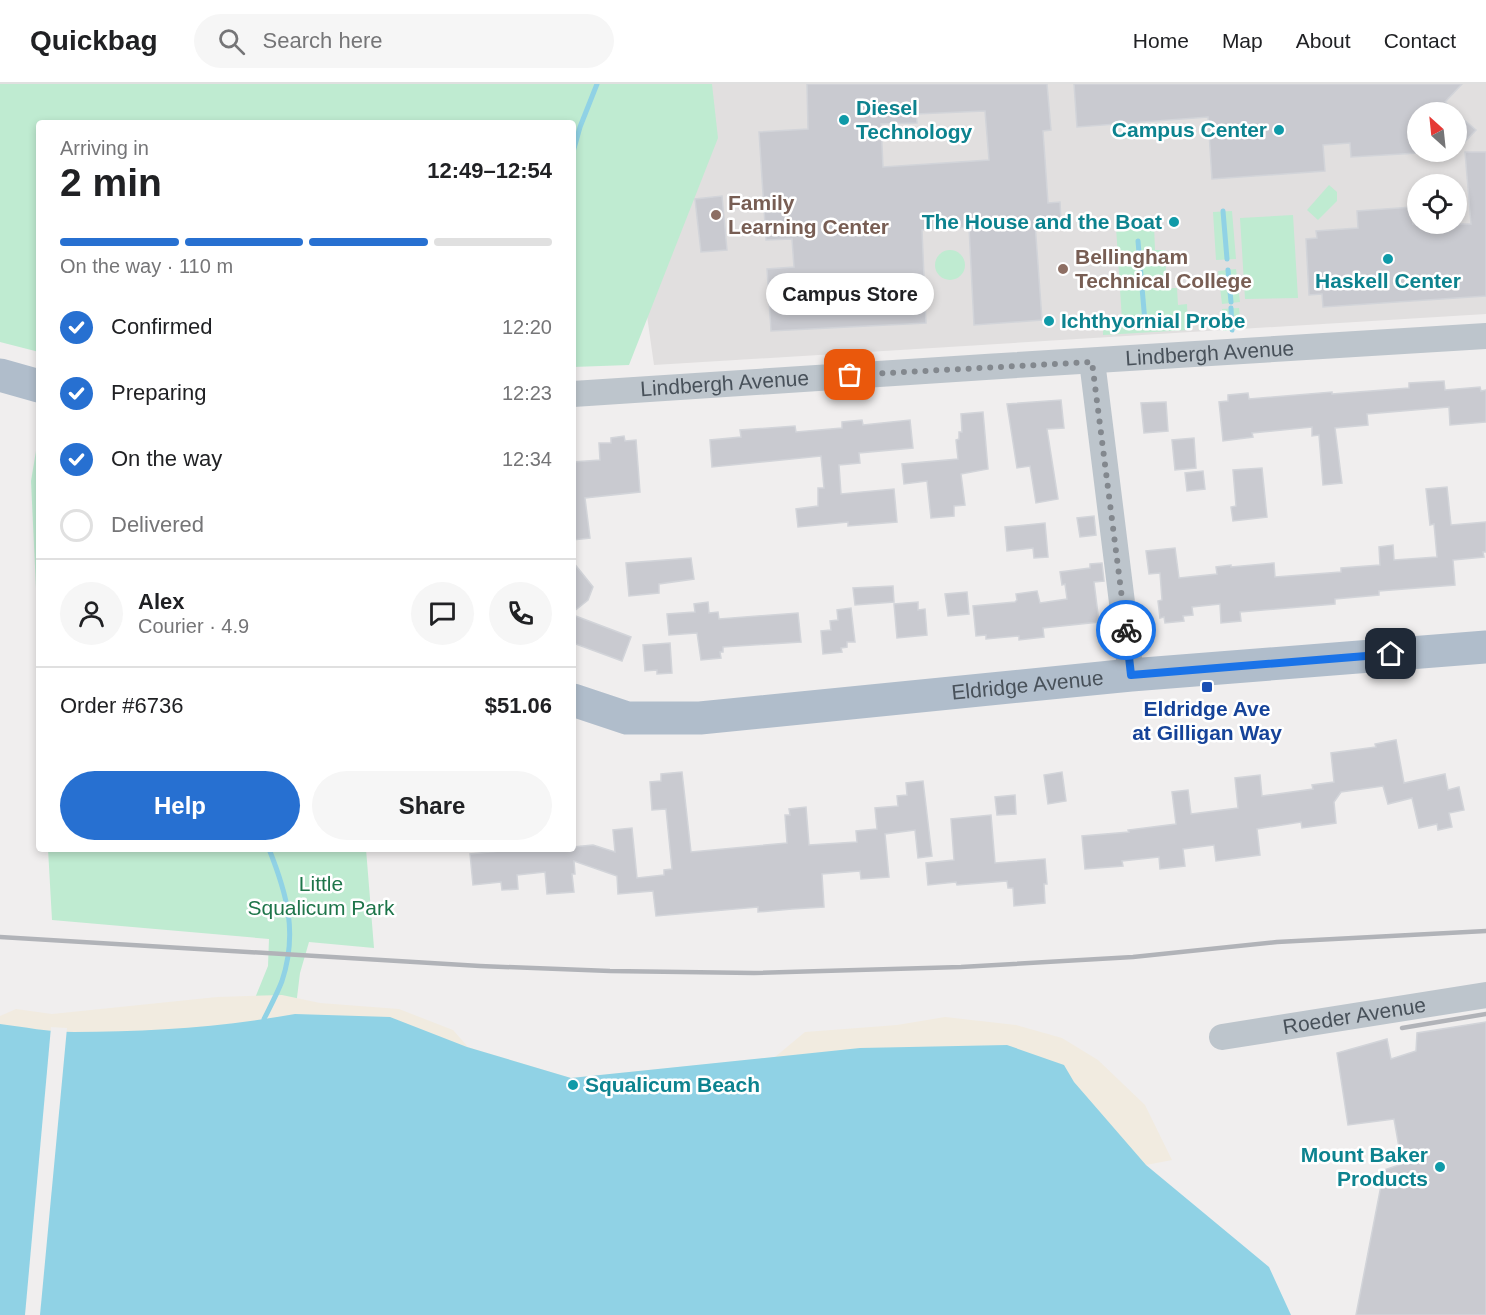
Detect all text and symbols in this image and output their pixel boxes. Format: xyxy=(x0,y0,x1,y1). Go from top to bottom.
search box xyxy=(194,14,614,68)
text: Quickbag xyxy=(30,25,158,56)
icon: search xyxy=(215,25,248,58)
text: Search here xyxy=(263,28,382,53)
text: Home xyxy=(1133,29,1189,52)
text: Map xyxy=(1222,29,1263,52)
text: About xyxy=(1296,29,1351,52)
text: Contact xyxy=(1384,29,1456,52)
place label: Diesel Technology xyxy=(856,96,973,143)
north arrow xyxy=(1407,102,1467,162)
map controls xyxy=(1407,102,1467,234)
marker: Diesel Technology xyxy=(837,113,851,127)
place label: Campus Center xyxy=(1112,118,1267,141)
marker: Campus Center xyxy=(1272,123,1286,137)
text: Arriving in xyxy=(60,137,149,159)
text: 12:49–12:54 xyxy=(427,158,552,183)
text: 2 min xyxy=(60,161,162,204)
button: locate xyxy=(1407,174,1467,234)
place label: Family Learning Center xyxy=(728,191,889,238)
marker: Family Learning Center xyxy=(709,208,723,222)
place label: The House and the Boat xyxy=(922,210,1162,233)
marker: The House and the Boat xyxy=(1167,215,1181,229)
place label: Bellingham Technical College xyxy=(1075,245,1252,292)
marker: Haskell Center xyxy=(1381,252,1395,266)
text: On the way · 110 m xyxy=(60,255,233,277)
marker: Bellingham Technical College xyxy=(1056,262,1070,276)
place label: Haskell Center xyxy=(1315,269,1461,292)
callout: Campus Store xyxy=(766,273,934,315)
text: Campus Store xyxy=(782,283,918,305)
place label: Ichthyornial Probe xyxy=(1061,309,1245,332)
icon: check xyxy=(60,311,93,344)
text: Confirmed xyxy=(111,314,212,339)
marker: Ichthyornial Probe xyxy=(1042,314,1056,328)
text: 12:20 xyxy=(502,316,552,338)
street label: Lindbergh Avenue xyxy=(1125,336,1295,369)
pin xyxy=(824,349,875,400)
icon: bag xyxy=(833,358,866,391)
street label: Lindbergh Avenue xyxy=(639,366,810,400)
icon: check xyxy=(60,377,93,410)
text: Preparing xyxy=(111,380,206,405)
text: 12:23 xyxy=(502,382,552,404)
icon: check xyxy=(60,443,93,476)
text: On the way xyxy=(111,446,222,471)
text: 12:34 xyxy=(502,448,552,470)
text: Delivered xyxy=(111,512,204,537)
button: person xyxy=(60,582,123,645)
button: chat xyxy=(411,582,474,645)
button: phone xyxy=(489,582,552,645)
text: Alex xyxy=(138,589,184,614)
courier xyxy=(1096,600,1156,660)
icon: bike xyxy=(1110,614,1143,647)
text: Courier · 4.9 xyxy=(138,615,249,637)
pin xyxy=(1365,628,1416,679)
icon: home xyxy=(1374,637,1407,670)
street label: Eldridge Avenue xyxy=(950,666,1105,704)
marker: Eldridge Ave at Gilligan Way xyxy=(1200,680,1214,694)
text: Order #6736 xyxy=(60,693,184,718)
text: $51.06 xyxy=(485,693,552,718)
place label: Eldridge Ave at Gilligan Way xyxy=(1132,697,1282,744)
button: Help xyxy=(60,771,300,840)
button: Share xyxy=(312,771,552,840)
park label: Little Squalicum Park xyxy=(247,872,395,919)
street label: Roeder Avenue xyxy=(1281,993,1427,1038)
place label: Squalicum Beach xyxy=(585,1073,760,1096)
marker: Squalicum Beach xyxy=(566,1078,580,1092)
place label: Mount Baker Products xyxy=(1301,1143,1428,1190)
marker: Mount Baker Products xyxy=(1433,1160,1447,1174)

